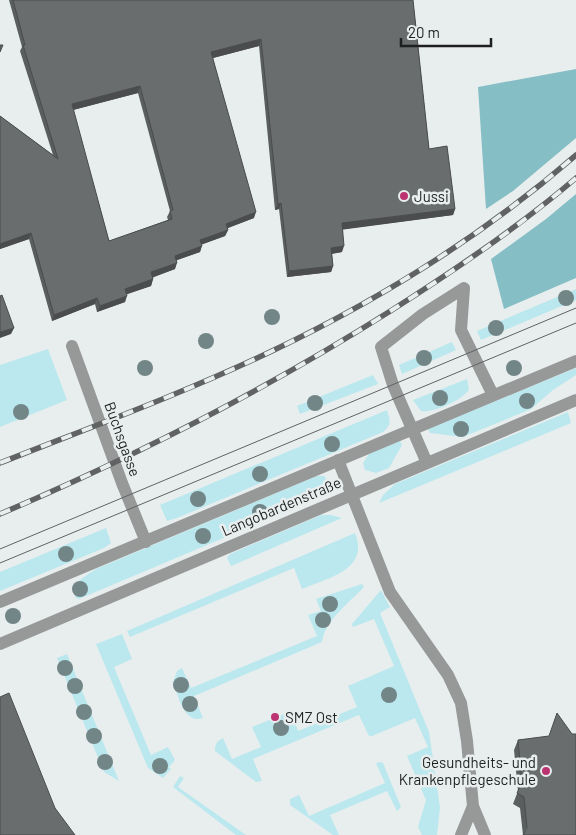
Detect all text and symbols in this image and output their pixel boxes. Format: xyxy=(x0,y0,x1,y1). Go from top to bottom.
scale bar xyxy=(401,15,491,47)
text: 20 m xyxy=(408,23,440,41)
place label: Jussi xyxy=(414,187,449,205)
marker: Jussi xyxy=(398,190,410,202)
street label: Buchsgasse xyxy=(101,399,145,479)
street label: Langobardenstraße xyxy=(219,473,343,539)
place label: SMZ Ost xyxy=(285,708,338,726)
marker: SMZ Ost xyxy=(269,711,281,723)
place label: Gesundheits- und Krankenpflegeschule xyxy=(399,753,536,788)
marker: Gesundheits- und Krankenpflegeschule xyxy=(540,765,552,777)

